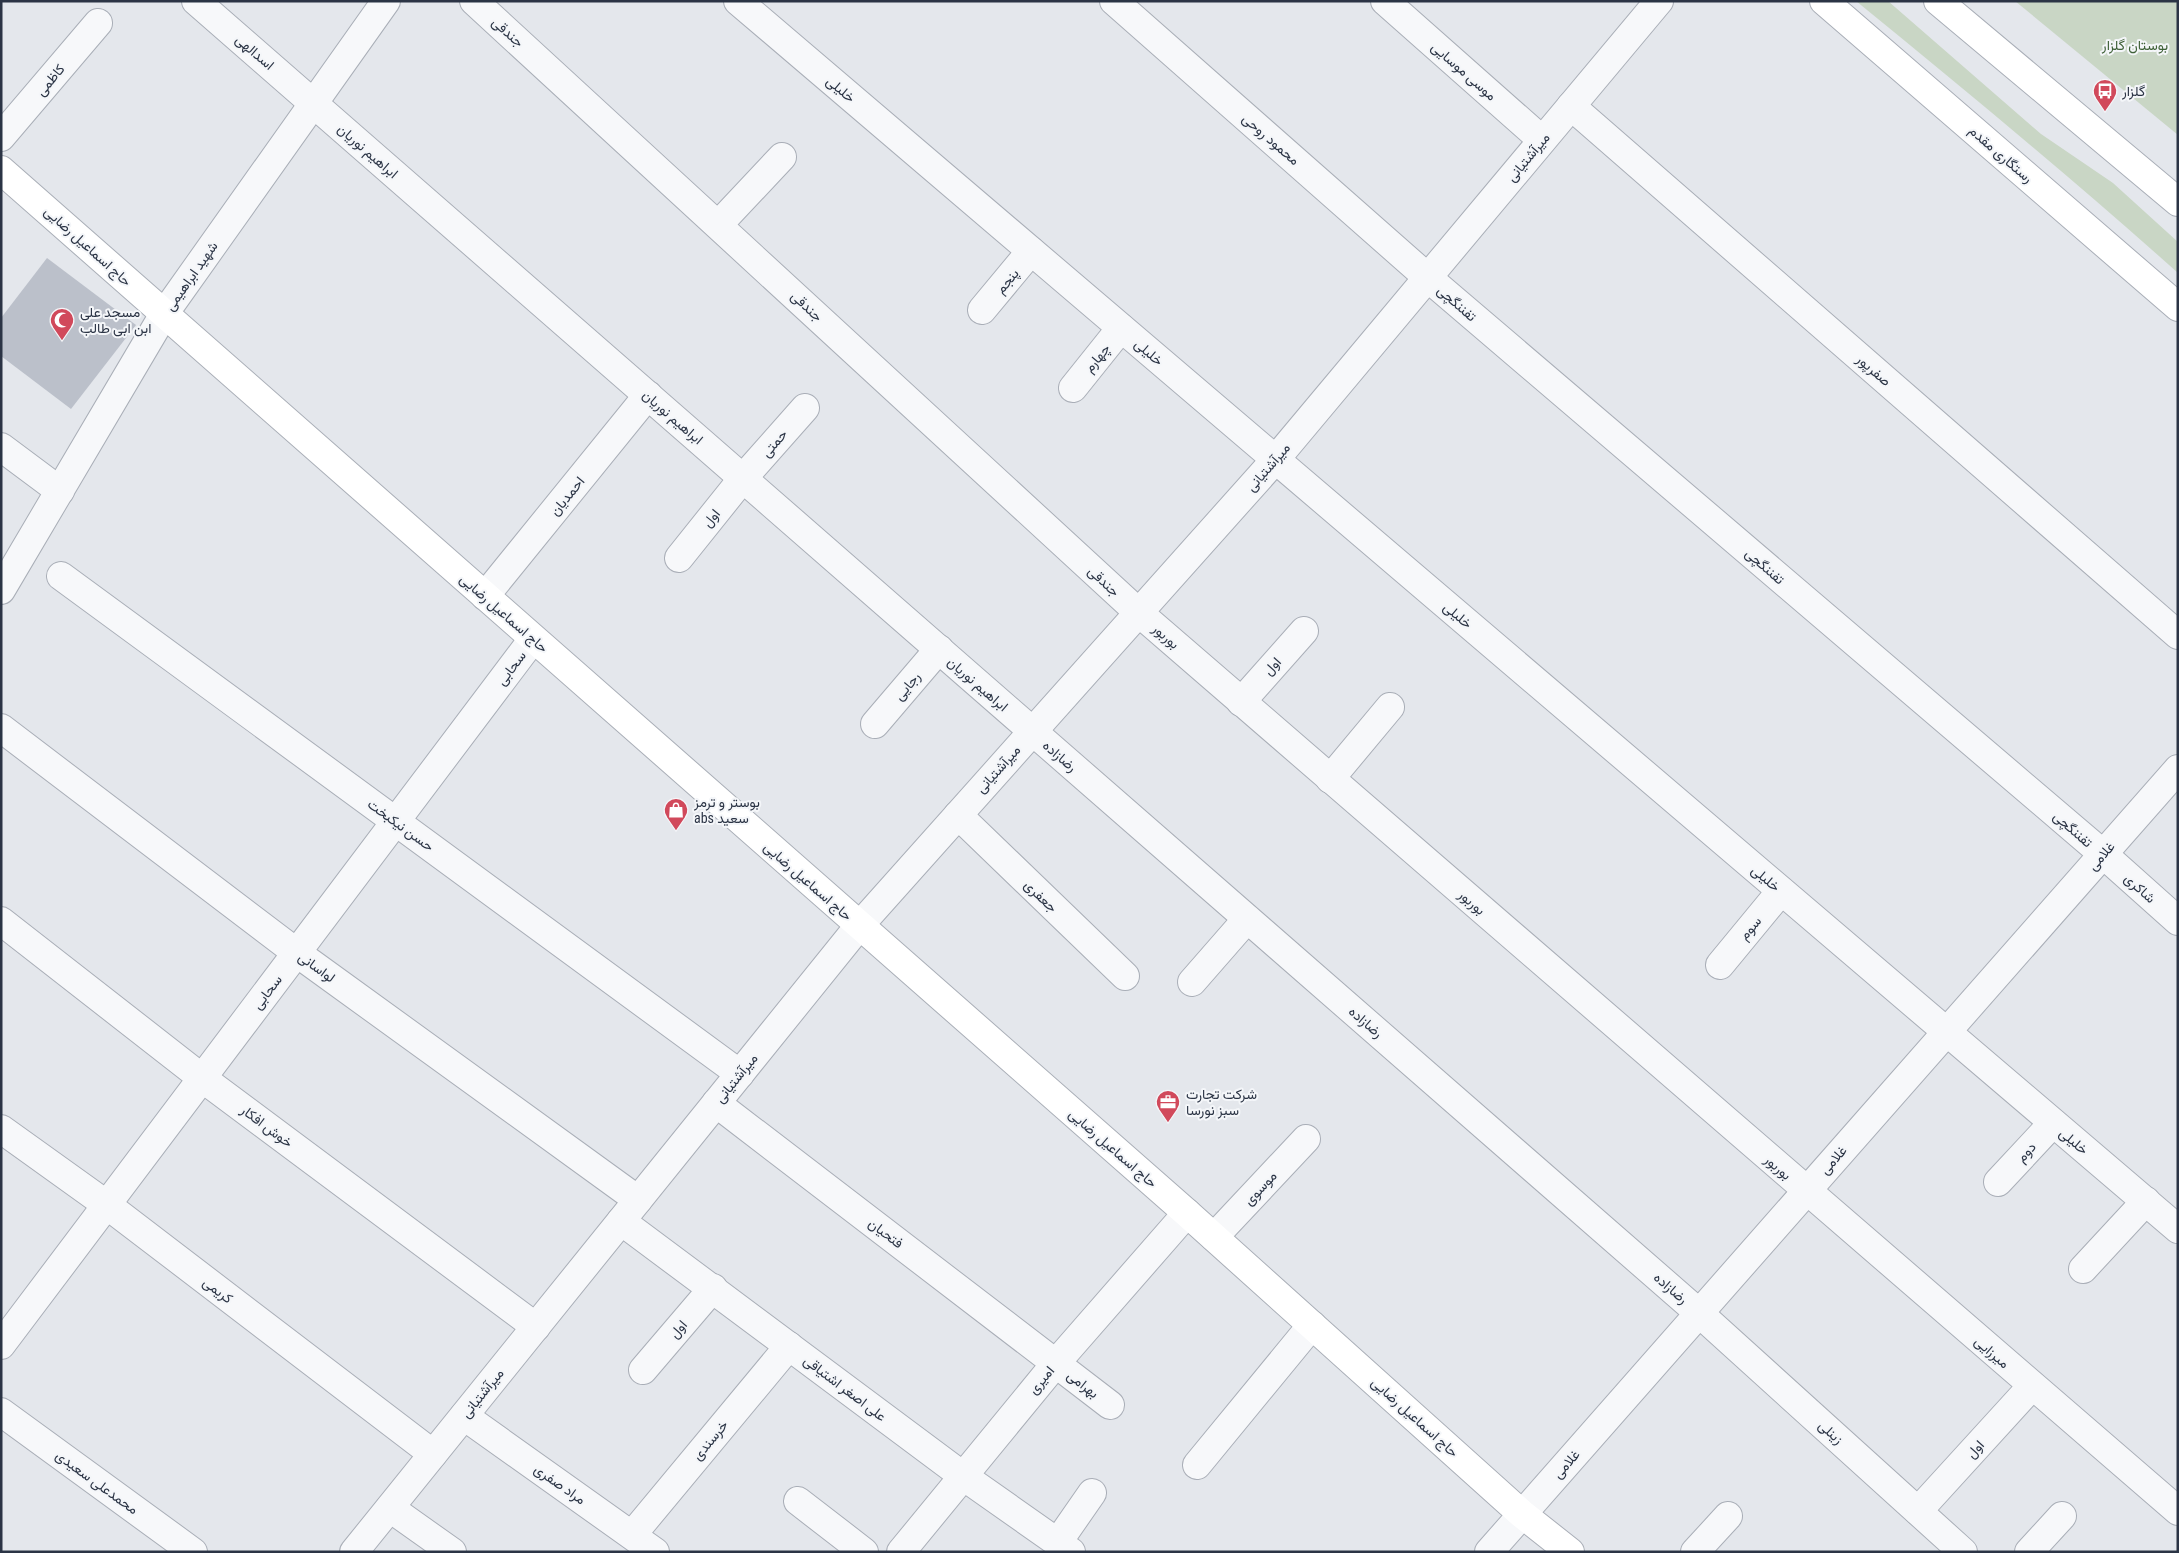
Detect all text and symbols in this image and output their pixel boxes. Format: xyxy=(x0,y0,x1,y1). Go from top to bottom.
street label: جندقی xyxy=(488,14,527,51)
street label: اسدالهی xyxy=(232,31,277,74)
park label: بوستان گلزار xyxy=(2101,37,2168,54)
street label: موسی موسایی xyxy=(1428,38,1500,104)
street label: کاظمی xyxy=(32,61,69,100)
street label: خلیلی xyxy=(823,72,859,106)
bus stop icon: گلزار xyxy=(2092,78,2118,112)
place label: گلزار xyxy=(2121,83,2145,100)
street label: محمود روحی xyxy=(1239,110,1303,169)
street label: ابراهیم نوریان xyxy=(334,121,401,182)
street label: رستگاری مقدم xyxy=(1965,122,2036,187)
street label: میرآشتیانی xyxy=(1503,129,1554,185)
street label: حاج اسماعیل رضایی xyxy=(39,203,135,291)
street label: شهید ابراهیمی xyxy=(161,238,222,314)
street label: پنجم xyxy=(992,265,1023,298)
street label: تفننگچی xyxy=(1433,282,1480,326)
street label: جندقی xyxy=(787,288,826,325)
place label: مسجد علی ابن ابی طالب xyxy=(80,304,151,337)
mosque icon: مسجد علی ابن ابی طالب xyxy=(49,307,75,341)
street label: خلیلی xyxy=(1131,335,1166,369)
street label: چهارم xyxy=(1081,341,1115,377)
street label: صفرپور xyxy=(1852,350,1895,391)
street label: ابراهیم نوریان xyxy=(639,387,706,448)
street label: حمتی xyxy=(758,426,791,461)
street label: میرآشتیانی xyxy=(1243,440,1294,495)
street label: احمدیان xyxy=(546,473,588,519)
street label: اول xyxy=(699,506,725,531)
street label: تفننگچی xyxy=(1741,545,1788,589)
street label: جندقی xyxy=(1084,563,1123,600)
street label: حاج اسماعیل رضایی xyxy=(455,570,551,658)
street label: خلیلی xyxy=(1440,598,1476,632)
street label: بوربور xyxy=(1148,619,1183,653)
street label: سحابی xyxy=(493,648,530,689)
street label: ابراهیم نوریان xyxy=(944,654,1011,715)
street label: اول xyxy=(1260,654,1286,680)
street label: رجایی xyxy=(891,668,924,704)
street label: رضازاده xyxy=(1039,737,1080,776)
street label: میرآشتیانی xyxy=(972,742,1024,797)
place label: بوستر و ترمز abs سعید xyxy=(693,794,760,826)
street label: حسن نیکبخت xyxy=(364,796,437,855)
shop icon: بوستر و ترمز abs سعید xyxy=(663,797,689,831)
street label: تفننگچی xyxy=(2049,808,2096,852)
street label: حاج اسماعیل رضایی xyxy=(759,838,855,926)
street label: غلامی xyxy=(2084,838,2118,874)
street label: خلیلی xyxy=(1748,861,1784,895)
street label: شاکری xyxy=(2121,870,2159,907)
street label: جعفری xyxy=(1020,876,1061,916)
street label: بوربور xyxy=(1454,885,1489,919)
street label: سوم xyxy=(1736,913,1765,944)
street label: لواسانی xyxy=(295,948,338,986)
street label: سحابی xyxy=(249,972,286,1013)
street label: رضازاده xyxy=(1345,1003,1386,1042)
street label: میرآشتیانی xyxy=(711,1050,761,1106)
place label: شرکت تجارت سبز نورسا xyxy=(1186,1086,1257,1119)
office icon: شرکت تجارت سبز نورسا xyxy=(1155,1089,1181,1123)
street label: خوش افکار xyxy=(237,1101,296,1151)
street label: حاج اسماعیل رضایی xyxy=(1064,1105,1160,1193)
street label: خلیلی xyxy=(2056,1124,2092,1158)
street label: دوم xyxy=(2013,1139,2040,1166)
street label: غلامی xyxy=(1816,1142,1850,1178)
street label: بوربور xyxy=(1760,1150,1795,1184)
street label: موسوی xyxy=(1240,1168,1281,1209)
street label: فتحیان xyxy=(865,1215,906,1252)
street label: رضازاده xyxy=(1650,1269,1691,1308)
street label: کریمی xyxy=(199,1274,236,1307)
street label: اول xyxy=(666,1317,692,1343)
street label: میرزایی xyxy=(1971,1333,2013,1372)
street label: علی اصغر اشتیاقی xyxy=(800,1352,889,1425)
street label: امیری xyxy=(1025,1363,1058,1398)
street label: میرآشتیانی xyxy=(457,1365,507,1421)
street label: بهرامی xyxy=(1063,1367,1102,1402)
street label: حاج اسماعیل رضایی xyxy=(1366,1374,1462,1462)
street label: خرسندی xyxy=(689,1417,732,1464)
street label: زینلی xyxy=(1815,1417,1847,1448)
street label: اول xyxy=(1963,1437,1989,1463)
street label: غلامی xyxy=(1549,1446,1583,1482)
street label: محمدعلی سعیدی xyxy=(52,1447,141,1518)
street label: مراد صفری xyxy=(531,1461,589,1508)

